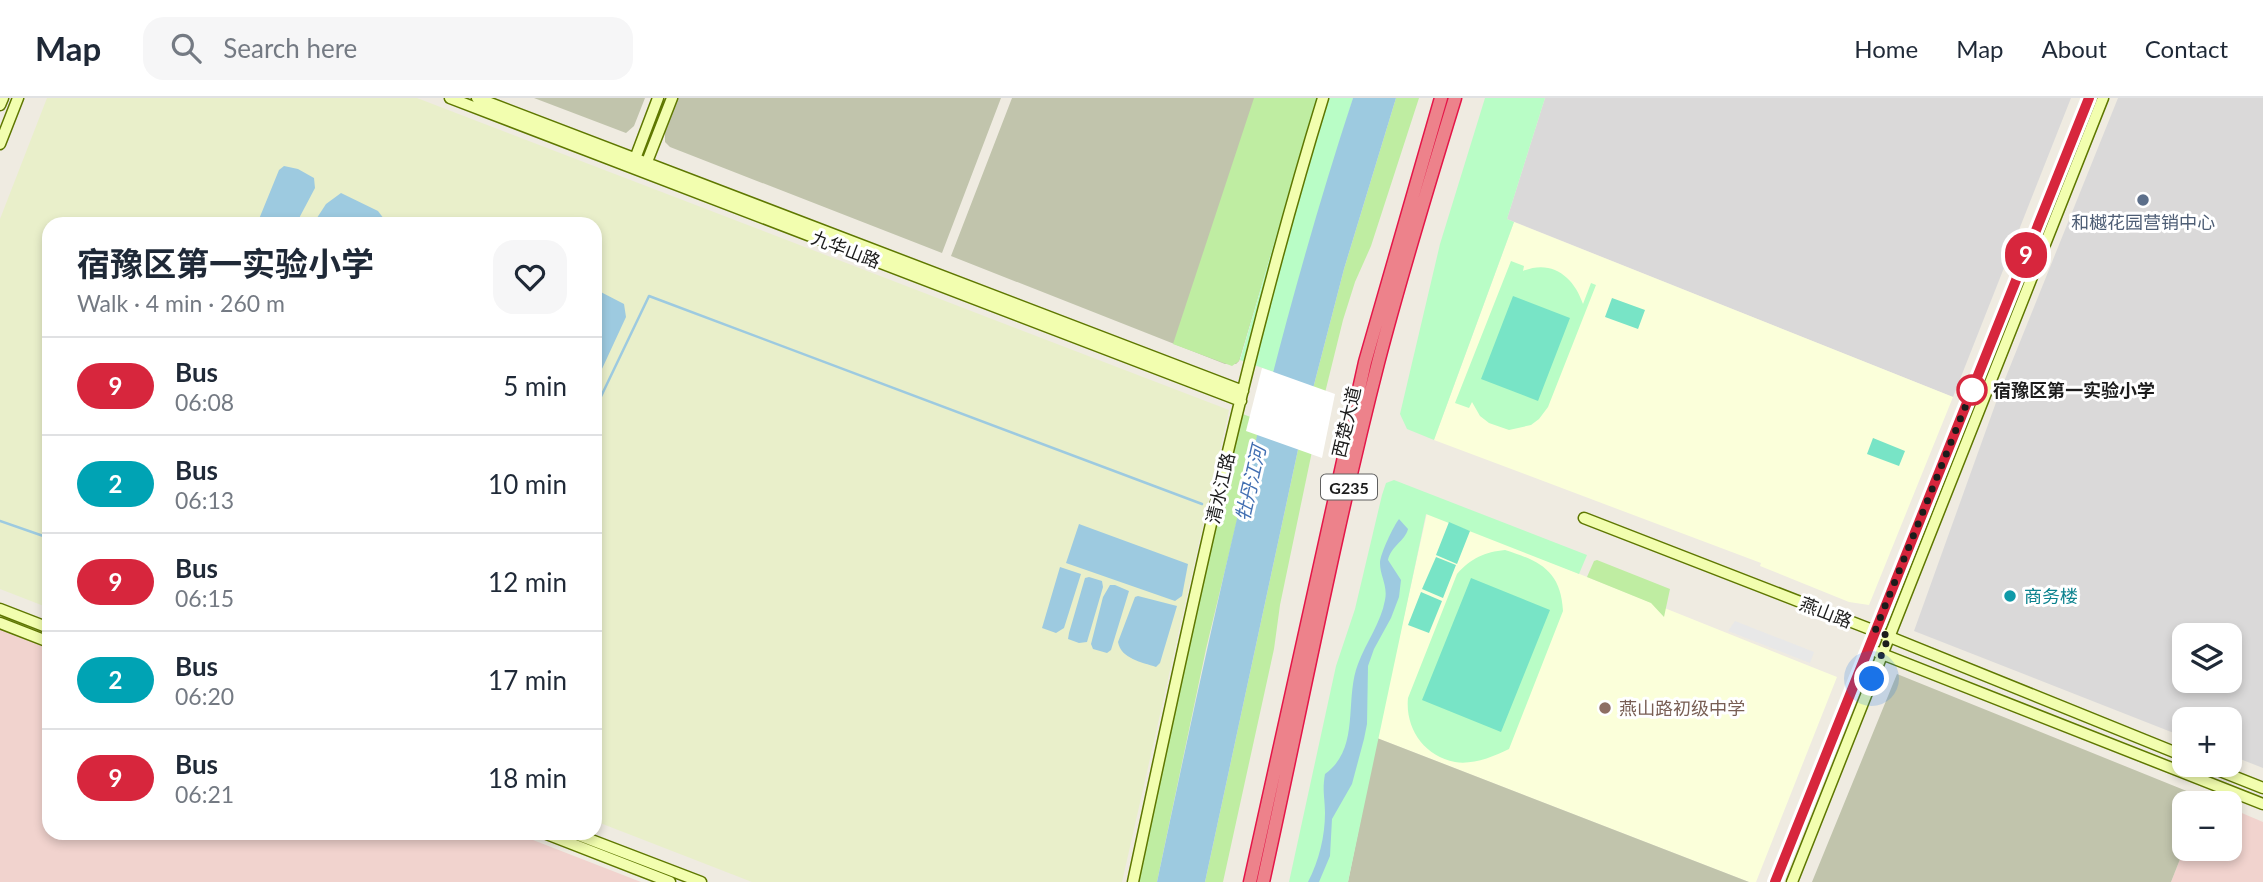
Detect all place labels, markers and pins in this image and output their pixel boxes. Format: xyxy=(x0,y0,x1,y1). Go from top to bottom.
marker: 和樾花园营销中心 xyxy=(2135,192,2151,208)
place label: 和樾花园营销中心 xyxy=(2071,211,2215,233)
marker: 宿豫区第一实验小学 xyxy=(1957,375,1987,405)
place label: 宿豫区第一实验小学 xyxy=(1993,379,2155,401)
place label: 商务楼 xyxy=(2024,585,2078,607)
marker: 商务楼 xyxy=(2002,588,2018,604)
place label: 燕山路初级中学 xyxy=(1619,697,1745,719)
marker: 燕山路初级中学 xyxy=(1597,700,1613,716)

